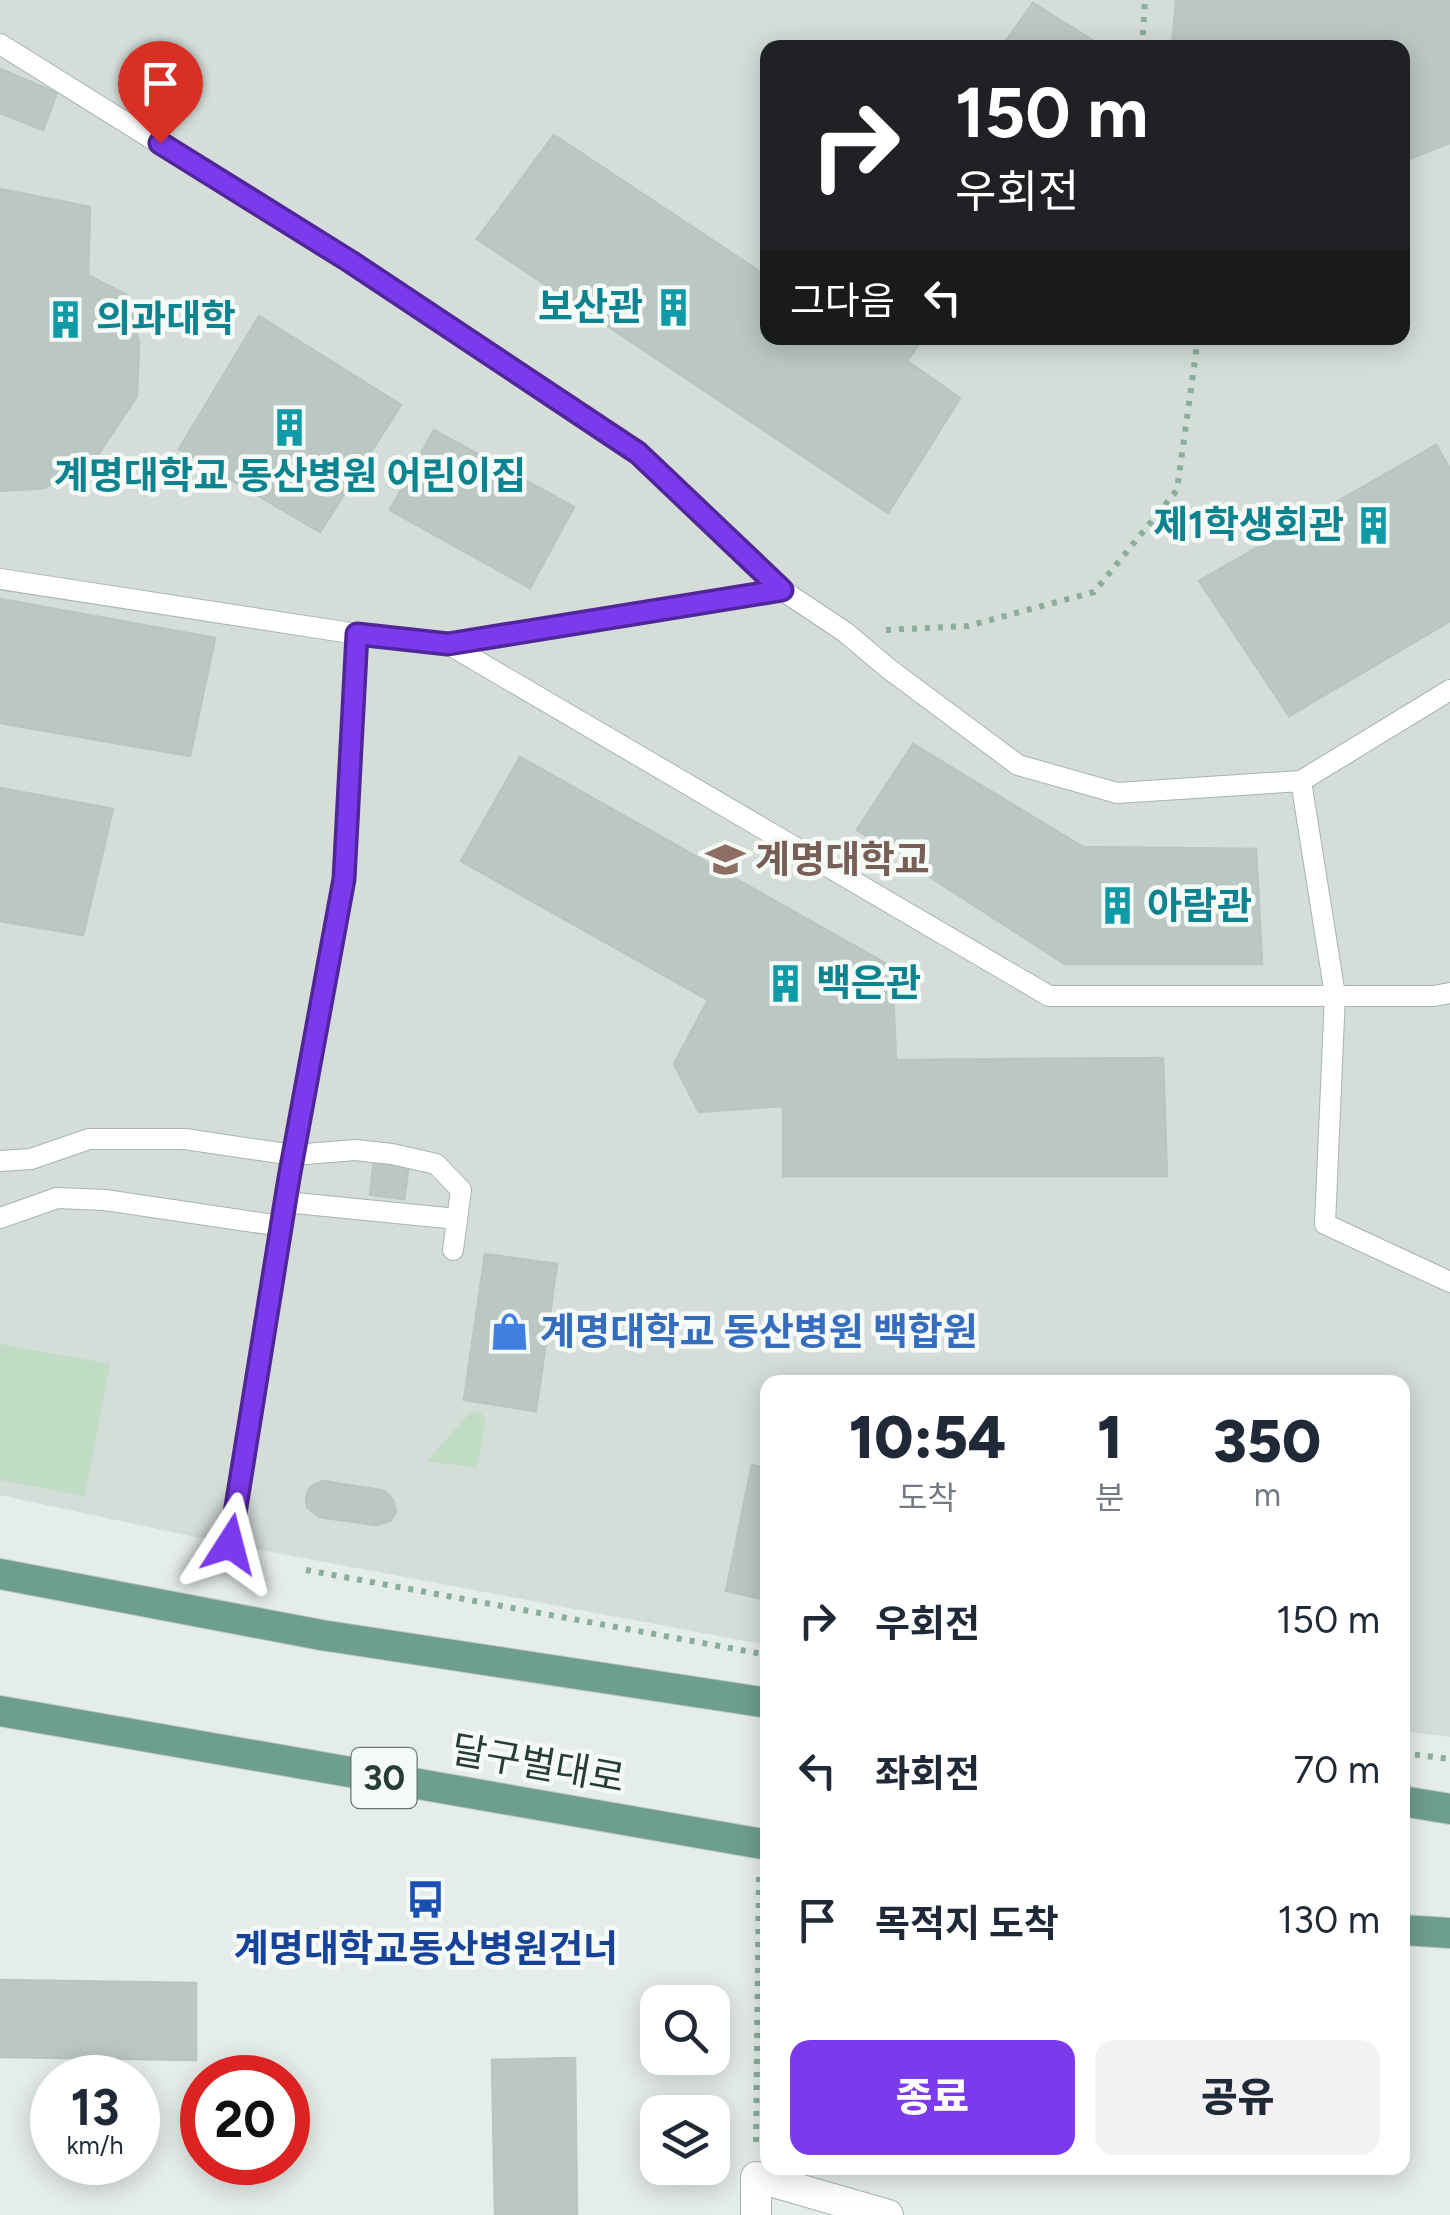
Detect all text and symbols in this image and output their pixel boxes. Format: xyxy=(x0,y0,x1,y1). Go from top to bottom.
pin xyxy=(118,41,203,144)
icon: arrive xyxy=(133,56,188,111)
text: 150 m xyxy=(955,70,1148,155)
icon: right xyxy=(790,80,920,210)
text: 우회전 xyxy=(955,164,1079,218)
icon: left xyxy=(915,270,970,325)
text: 그다음 xyxy=(790,278,895,324)
place label: 보산관 xyxy=(538,284,643,330)
building icon: 보산관 xyxy=(652,286,694,328)
place label: 의과대학 xyxy=(96,296,236,342)
building icon: 의과대학 xyxy=(45,298,87,340)
building icon: 계명대학교 동산병원 어린이집 xyxy=(269,406,311,448)
place label: 계명대학교 동산병원 어린이집 xyxy=(54,453,526,499)
place label: 제1학생회관 xyxy=(1153,502,1344,548)
building icon: 제1학생회관 xyxy=(1353,504,1395,546)
place label: 계명대학교 xyxy=(755,837,930,883)
school or university icon: 계명대학교 xyxy=(704,839,746,881)
place label: 아람관 xyxy=(1147,883,1252,929)
building icon: 아람관 xyxy=(1096,885,1138,927)
place label: 백은관 xyxy=(816,960,921,1006)
building icon: 백은관 xyxy=(765,962,807,1004)
place label: 계명대학교 동산병원 백합원 xyxy=(540,1309,978,1355)
shop icon: 계명대학교 동산병원 백합원 xyxy=(489,1311,531,1353)
text: 10:54 xyxy=(849,1401,1006,1473)
text: 1 xyxy=(1097,1401,1123,1473)
text: 350 xyxy=(1213,1405,1321,1477)
text: m xyxy=(1254,1476,1281,1514)
text: 도착 xyxy=(898,1479,957,1517)
text: 분 xyxy=(1095,1479,1125,1517)
position arrow xyxy=(178,1492,282,1596)
icon: right xyxy=(790,1593,845,1648)
text: 150 m xyxy=(1276,1597,1380,1643)
text: 우회전 xyxy=(875,1601,980,1647)
street label: 달구벌대로 xyxy=(448,1726,628,1802)
icon: left xyxy=(790,1743,845,1798)
text: 70 m xyxy=(1294,1747,1380,1793)
road number: 30 xyxy=(352,1748,416,1808)
text: 좌회전 xyxy=(875,1751,980,1797)
bus stop icon: 계명대학교동산병원건너 xyxy=(405,1879,447,1921)
icon: arrive xyxy=(790,1893,845,1948)
text: 130 m xyxy=(1278,1897,1380,1943)
text: 목적지 도착 xyxy=(875,1901,1059,1947)
place label: 계명대학교동산병원건너 xyxy=(234,1926,618,1972)
map controls xyxy=(640,1985,730,2185)
button: search xyxy=(640,1985,730,2075)
button: 종료 xyxy=(790,2040,1075,2155)
button: 공유 xyxy=(1095,2040,1380,2155)
speed limit sign: 20 xyxy=(180,2055,310,2185)
text: 13 xyxy=(71,2077,119,2138)
button: layers xyxy=(640,2095,730,2185)
text: km/h xyxy=(66,2130,124,2160)

